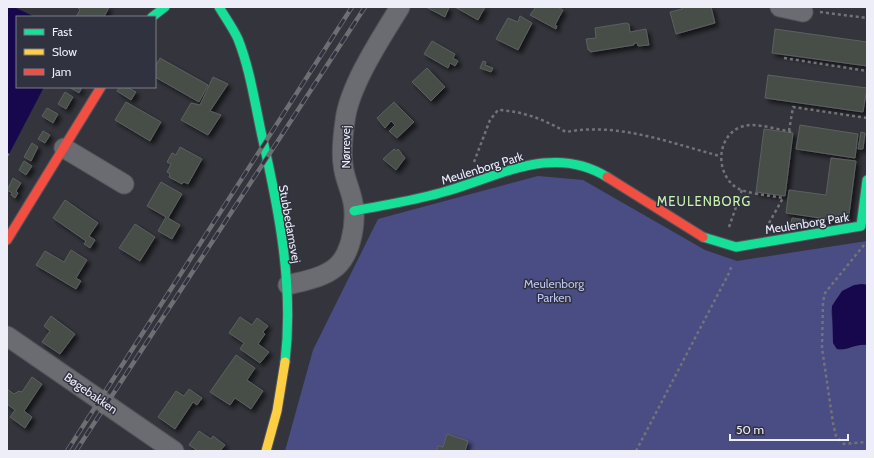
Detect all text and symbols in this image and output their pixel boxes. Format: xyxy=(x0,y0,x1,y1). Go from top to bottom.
legend xyxy=(16,16,156,88)
text: Fast xyxy=(52,24,72,39)
text: Slow xyxy=(52,44,77,59)
text: Jam xyxy=(51,64,71,79)
street label: Nørrevej xyxy=(338,126,353,168)
street label: Meulenborg Park xyxy=(439,148,525,188)
street label: Stubbedamsvej xyxy=(276,184,304,264)
district label: MEULENBORG xyxy=(657,193,751,209)
street label: Meulenborg Park xyxy=(764,209,851,237)
park label: Meulenborg Parken xyxy=(524,276,585,305)
street label: Bøgebakken xyxy=(61,369,121,417)
scale bar xyxy=(730,416,848,442)
text: 50 m xyxy=(736,422,764,437)

